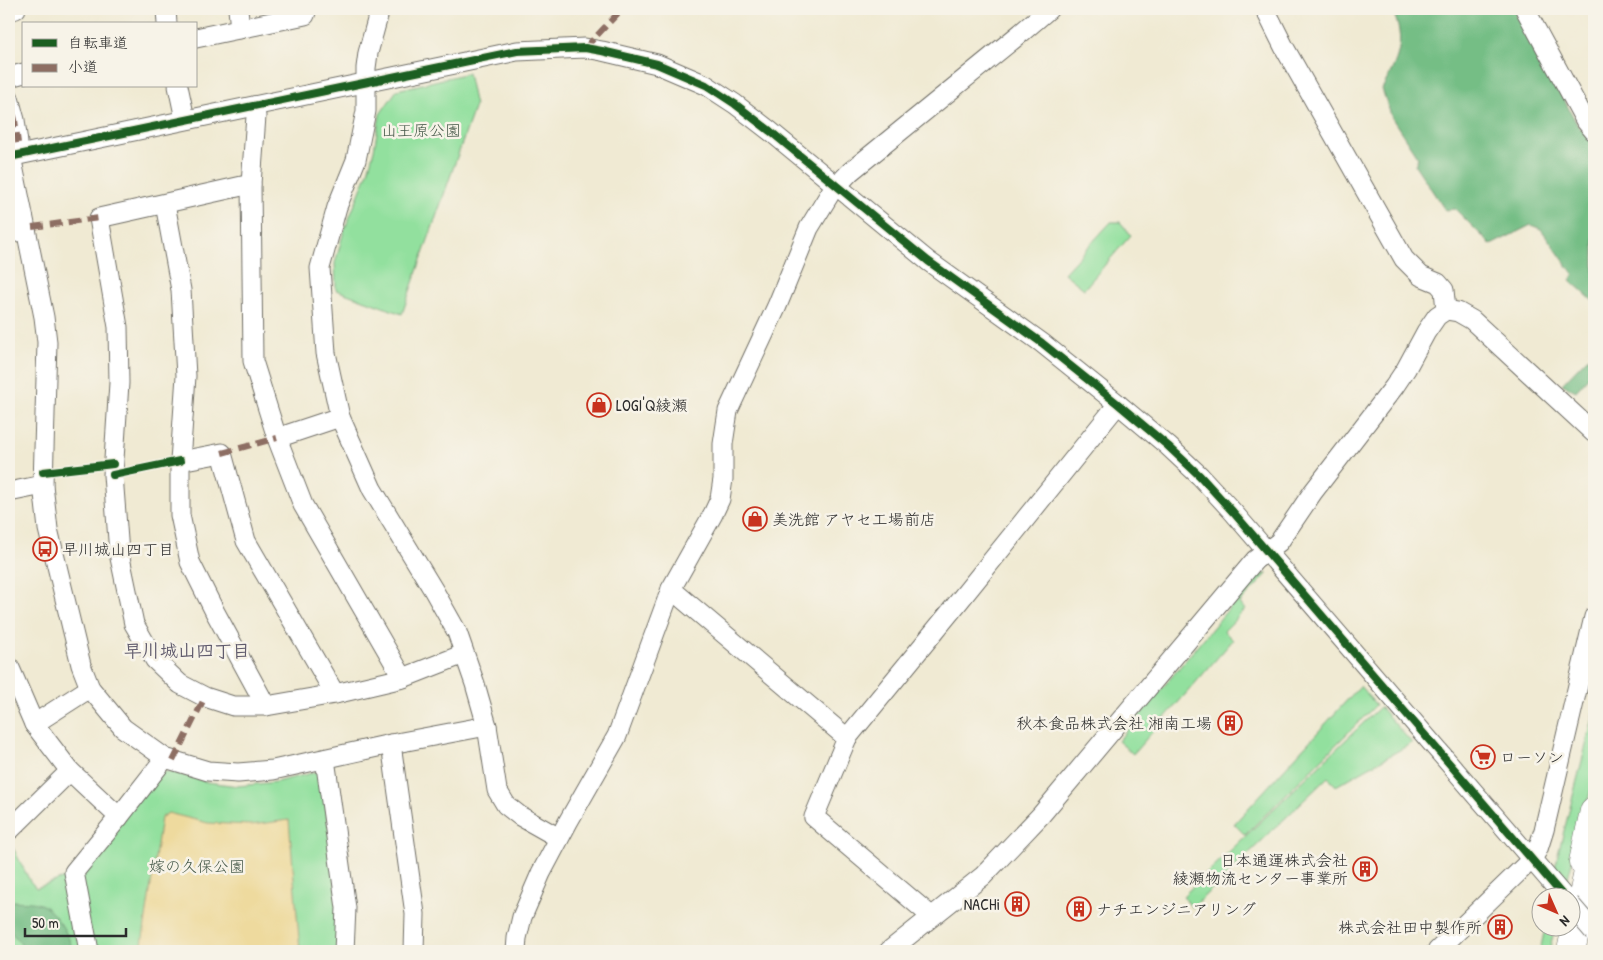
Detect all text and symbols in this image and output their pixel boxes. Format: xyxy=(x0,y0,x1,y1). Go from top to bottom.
legend xyxy=(22,22,198,88)
text: 自転車道 xyxy=(68,32,128,53)
text: 小道 xyxy=(68,56,98,77)
park label: 山王原公園 xyxy=(381,119,461,141)
shop icon: LOGI'Q綾瀬 xyxy=(586,392,612,418)
place label: LOGI'Q綾瀬 xyxy=(616,394,687,416)
shop icon: 美洗館 アヤセ工場前店 xyxy=(742,506,768,532)
place label: 美洗館 アヤセ工場前店 xyxy=(772,508,936,530)
bus stop icon: 早川城山四丁目 xyxy=(32,536,58,562)
place label: 早川城山四丁目 xyxy=(62,538,174,560)
district label: 早川城山四丁目 xyxy=(124,638,250,663)
building icon: 秋本食品株式会社 湘南工場 xyxy=(1217,710,1243,736)
place label: 秋本食品株式会社 湘南工場 xyxy=(1016,712,1212,734)
supermarket icon: ローソン xyxy=(1470,744,1496,770)
place label: ローソン xyxy=(1500,746,1564,768)
place label: 日本通運株式会社 綾瀬物流センター事業所 xyxy=(1173,849,1348,889)
park label: 嫁の久保公園 xyxy=(149,855,245,877)
building icon: 日本通運株式会社 綾瀬物流センター事業所 xyxy=(1352,856,1378,882)
north arrow xyxy=(1530,888,1580,938)
building icon: NACHi xyxy=(1004,891,1030,917)
place label: NACHi xyxy=(964,893,1000,915)
building icon: ナチエンジニアリング xyxy=(1066,896,1092,922)
place label: ナチエンジニアリング xyxy=(1096,898,1256,920)
scale bar xyxy=(25,905,126,937)
text: 50 m xyxy=(32,912,59,933)
text: N xyxy=(1556,912,1575,931)
building icon: 株式会社田中製作所 xyxy=(1487,914,1513,940)
place label: 株式会社田中製作所 xyxy=(1338,916,1482,938)

